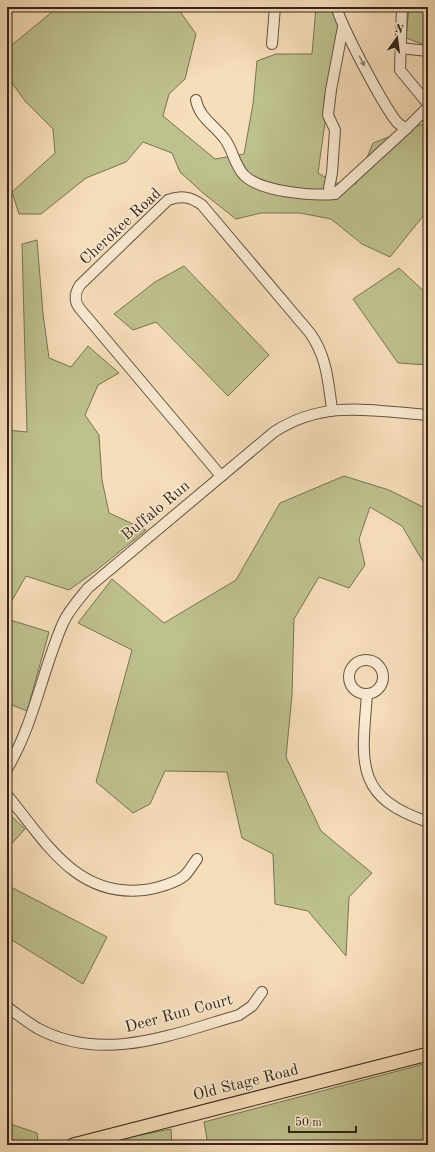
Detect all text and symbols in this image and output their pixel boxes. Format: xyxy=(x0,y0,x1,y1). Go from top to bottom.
north arrow xyxy=(377,18,417,58)
text: N xyxy=(394,23,405,36)
one-way arrow xyxy=(358,56,365,67)
street label: Cherokee Road xyxy=(77,186,165,268)
street label: Buffalo Run xyxy=(119,478,193,544)
street label: Deer Run Court xyxy=(123,992,235,1036)
street label: Old Stage Road xyxy=(192,1062,300,1104)
scale bar xyxy=(289,1108,356,1134)
text: 50 m xyxy=(295,1116,322,1129)

